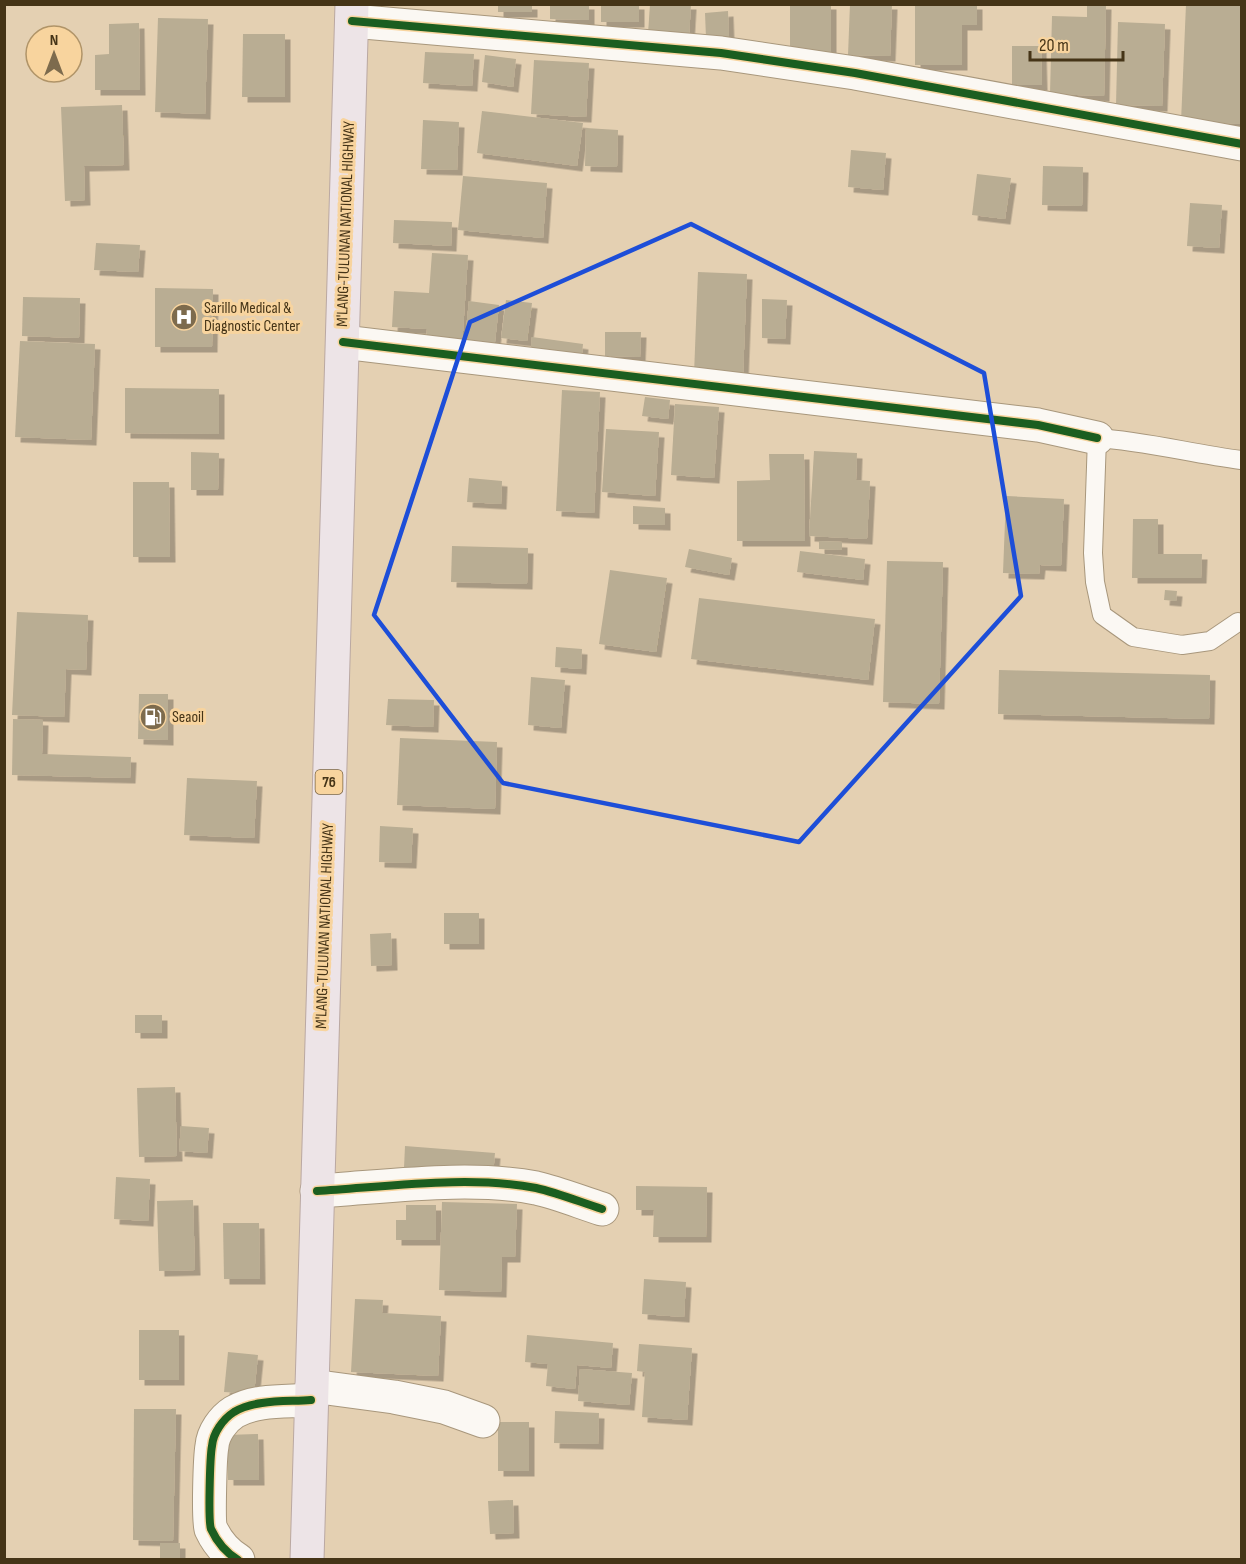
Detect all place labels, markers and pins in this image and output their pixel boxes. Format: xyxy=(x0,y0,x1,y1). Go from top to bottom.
place label: Sarillo Medical & Diagnostic Center xyxy=(204,299,301,336)
hospital icon: Sarillo Medical & Diagnostic Center xyxy=(169,302,199,332)
fuel station icon: Seaoil xyxy=(138,702,168,732)
place label: Seaoil xyxy=(172,708,204,727)

